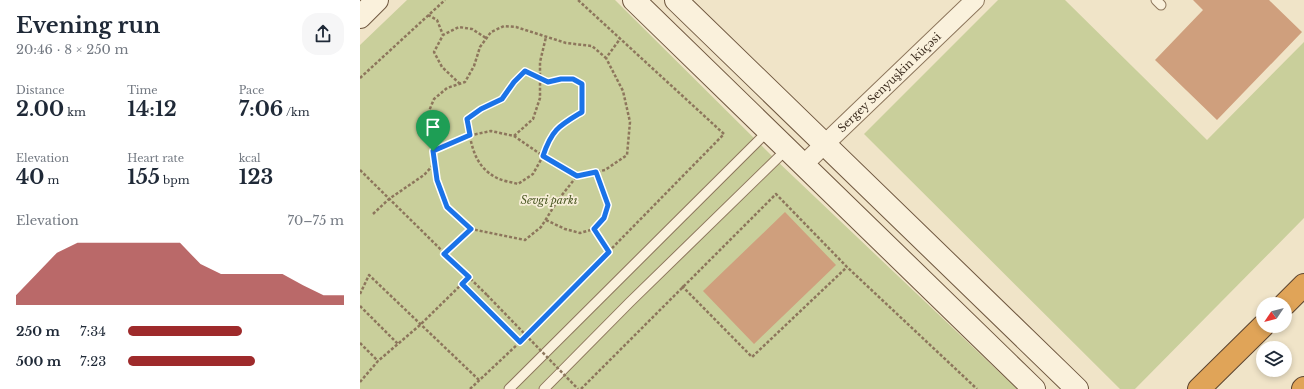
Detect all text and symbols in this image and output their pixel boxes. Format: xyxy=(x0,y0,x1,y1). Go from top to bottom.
text: Evening run xyxy=(16,12,160,39)
button: share xyxy=(302,13,344,55)
street label: Sergey Senyuşkin küçəsi xyxy=(835,29,944,135)
text: 20:46 · 8 × 250 m xyxy=(16,41,129,58)
text: Distance xyxy=(16,83,65,97)
text: Time xyxy=(127,83,158,97)
text: Pace xyxy=(239,83,264,97)
text: 2.00 xyxy=(16,97,64,121)
text: 14:12 xyxy=(127,97,177,121)
text: 7:06 xyxy=(239,97,283,121)
text: km xyxy=(64,105,86,119)
text: /km xyxy=(283,105,310,119)
pin xyxy=(416,110,450,151)
icon: arrive xyxy=(422,116,444,138)
text: Elevation xyxy=(16,151,69,165)
text: Heart rate xyxy=(127,151,184,165)
text: kcal xyxy=(239,151,261,165)
text: 40 xyxy=(16,165,44,189)
text: 155 xyxy=(127,165,160,189)
text: 123 xyxy=(239,165,273,189)
text: m xyxy=(44,173,59,187)
text: bpm xyxy=(160,173,189,187)
park label: Sevgi parkı xyxy=(520,193,578,207)
text: Elevation xyxy=(16,212,79,229)
text: 70–75 m xyxy=(288,212,344,229)
north arrow xyxy=(1256,297,1292,333)
map controls xyxy=(1256,297,1292,377)
text: 250 m xyxy=(16,323,60,340)
text: 7:34 xyxy=(80,323,106,340)
button: layers xyxy=(1256,341,1292,377)
text: 500 m xyxy=(16,353,61,370)
text: 7:23 xyxy=(80,353,106,370)

